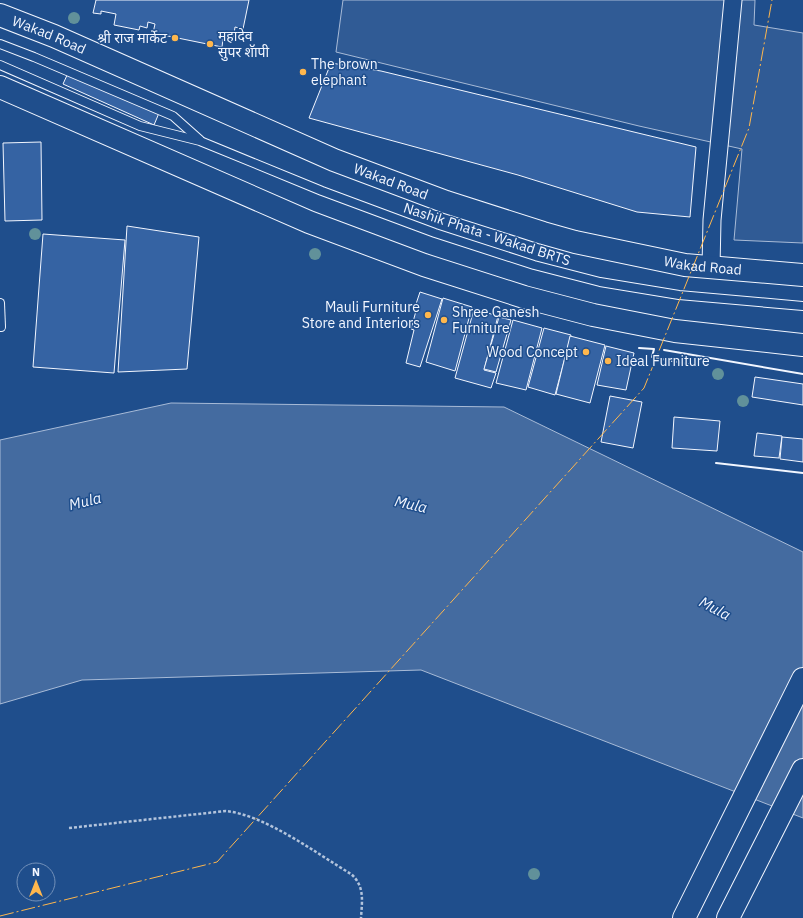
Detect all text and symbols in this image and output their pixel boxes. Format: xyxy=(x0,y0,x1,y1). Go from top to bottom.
street label: Wakad Road xyxy=(10,12,89,58)
place label: महादेव सुपर शॅापी xyxy=(218,27,270,62)
place label: श्री राज मार्केट xyxy=(97,29,168,47)
marker: श्री राज मार्केट xyxy=(170,33,180,43)
marker: महादेव सुपर शॅापी xyxy=(205,39,215,49)
place label: The brown elephant xyxy=(311,55,378,89)
marker: The brown elephant xyxy=(298,67,308,77)
street label: Wakad Road xyxy=(351,159,431,204)
street label: Nashik Phata - Wakad BRTS xyxy=(401,198,573,270)
street label: Wakad Road xyxy=(662,252,742,279)
place label: Mauli Furniture Store and Interiors xyxy=(302,298,420,332)
place label: Shree Ganesh Furniture xyxy=(452,303,539,337)
marker: Mauli Furniture Store and Interiors xyxy=(423,310,433,320)
marker: Shree Ganesh Furniture xyxy=(439,315,449,325)
place label: Wood Concept xyxy=(487,343,578,361)
marker: Wood Concept xyxy=(581,347,591,357)
place label: Ideal Furniture xyxy=(616,352,710,370)
marker: Ideal Furniture xyxy=(603,356,613,366)
water label: Mula xyxy=(67,488,103,514)
water label: Mula xyxy=(393,491,429,517)
water label: Mula xyxy=(696,592,734,624)
north arrow xyxy=(16,862,56,902)
text: N xyxy=(32,865,40,879)

